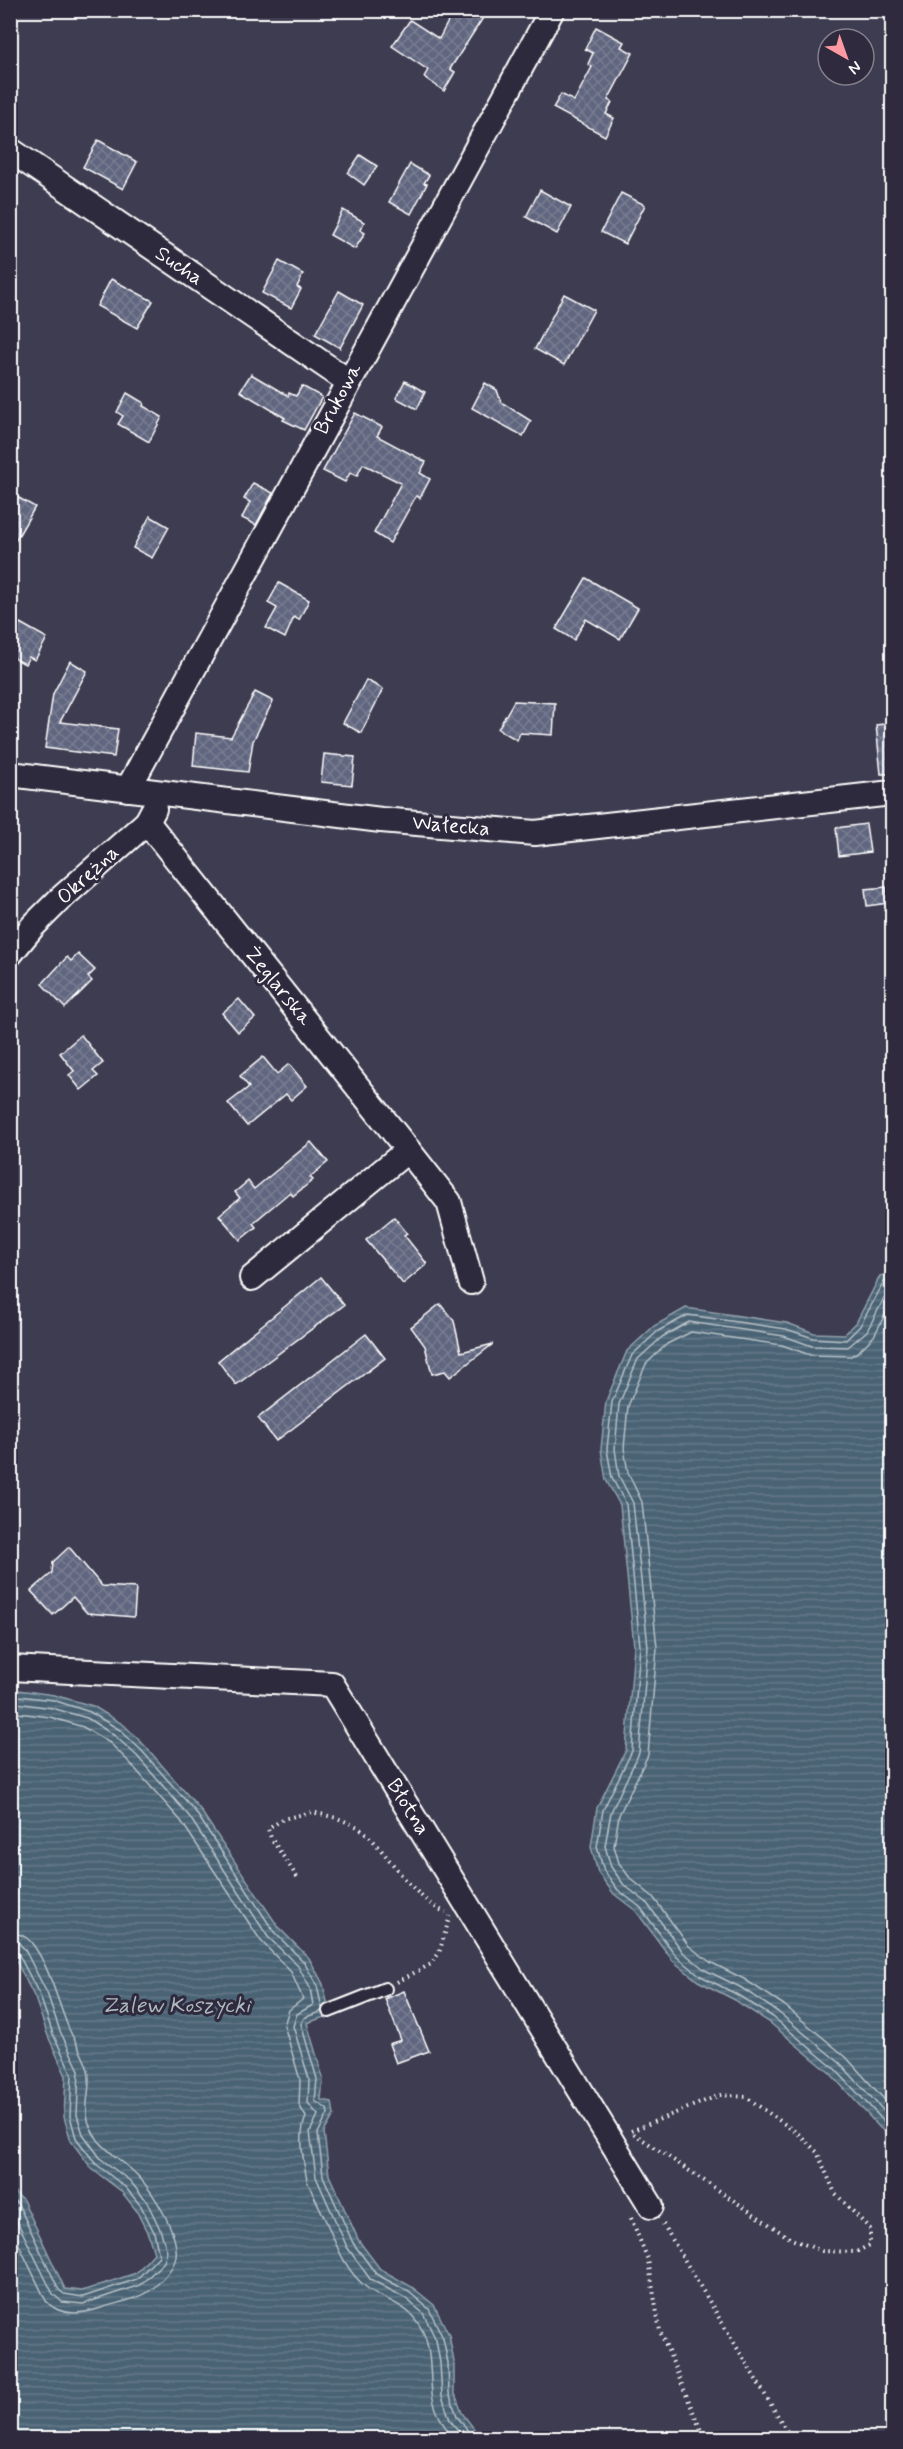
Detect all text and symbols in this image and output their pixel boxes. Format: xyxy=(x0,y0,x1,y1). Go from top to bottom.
north arrow xyxy=(816,27,876,87)
text: N xyxy=(844,56,866,79)
street label: Sucha xyxy=(149,240,209,292)
street label: Brukowa xyxy=(308,358,369,440)
street label: Wałecka xyxy=(411,809,491,843)
street label: Okrężna xyxy=(51,839,125,911)
street label: Żeglarska xyxy=(237,941,319,1032)
street label: Błotna xyxy=(380,1773,436,1841)
water label: Zalew Koszycki xyxy=(102,1992,252,2020)

